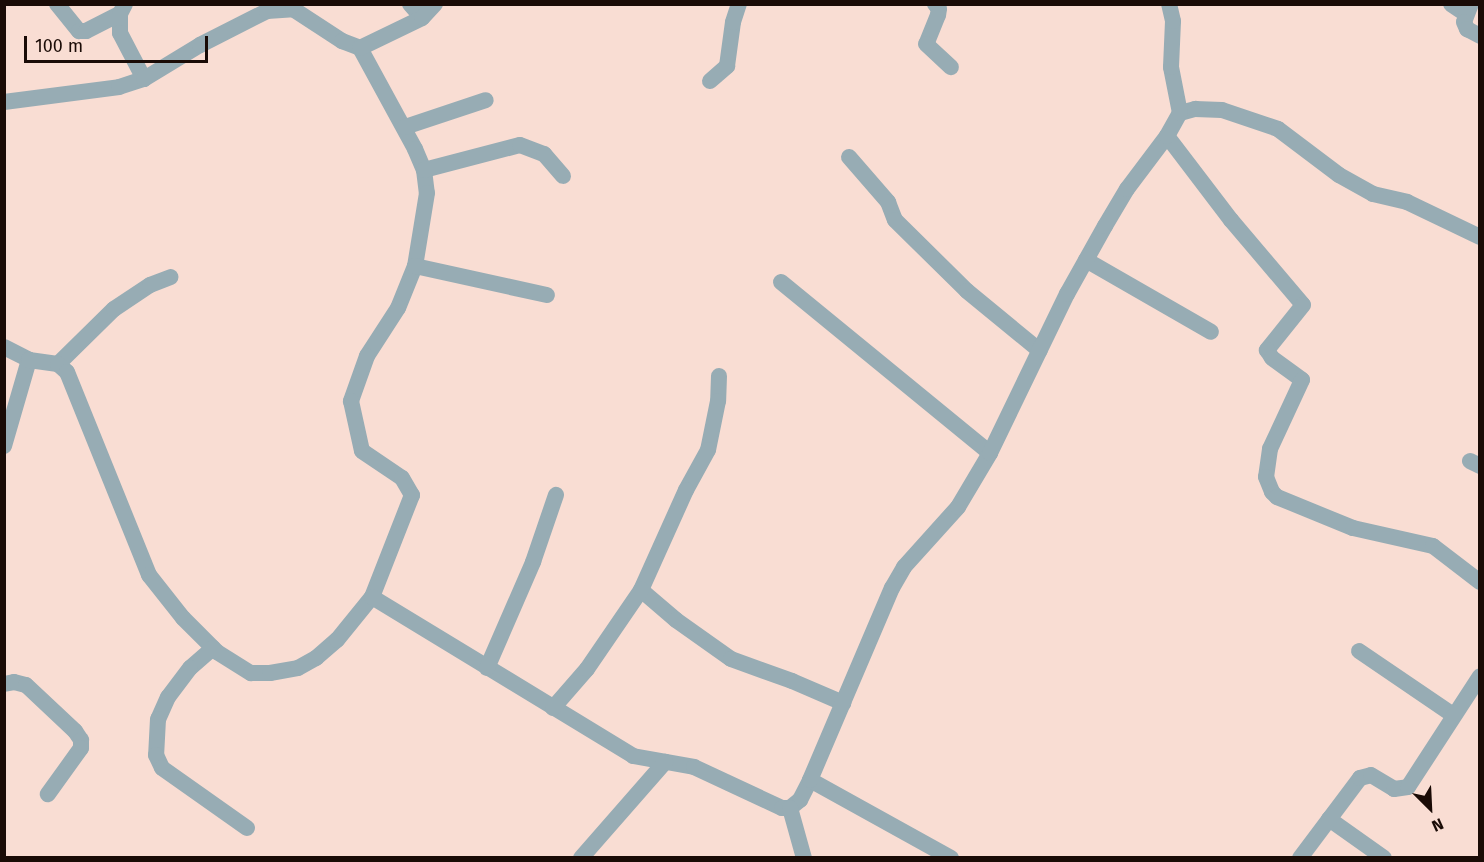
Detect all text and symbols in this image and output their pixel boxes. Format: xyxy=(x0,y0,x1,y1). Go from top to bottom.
scale bar xyxy=(27,24,212,62)
text: 100 m xyxy=(35,35,83,57)
north arrow xyxy=(1400,778,1460,838)
text: N xyxy=(1429,814,1446,836)

